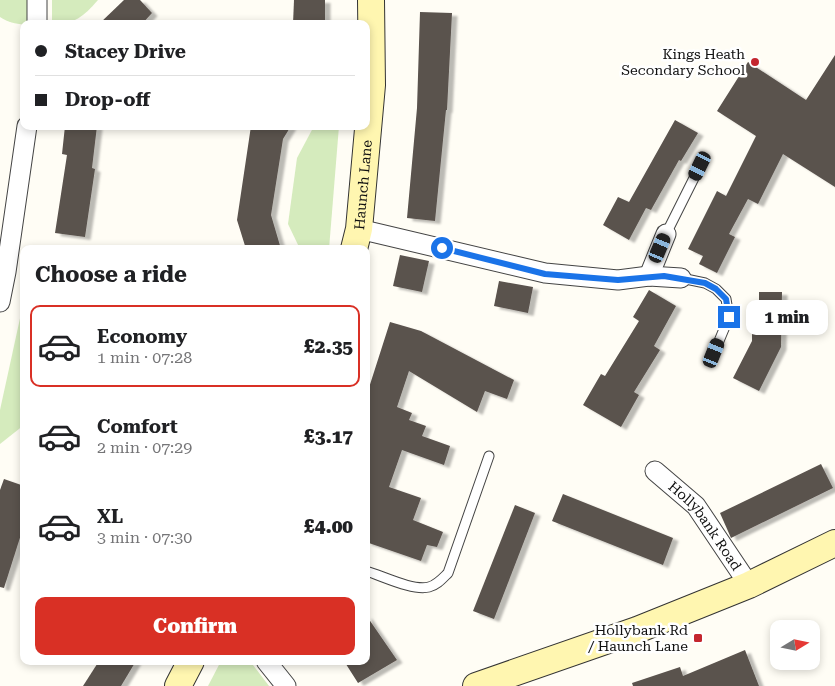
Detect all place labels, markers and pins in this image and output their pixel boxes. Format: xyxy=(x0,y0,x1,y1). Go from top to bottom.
place label: Kings Heath Secondary School xyxy=(621,46,746,78)
marker: Kings Heath Secondary School xyxy=(749,56,761,68)
place label: Hollybank Rd / Haunch Lane xyxy=(587,622,688,654)
marker: Hollybank Rd / Haunch Lane xyxy=(692,632,704,644)

